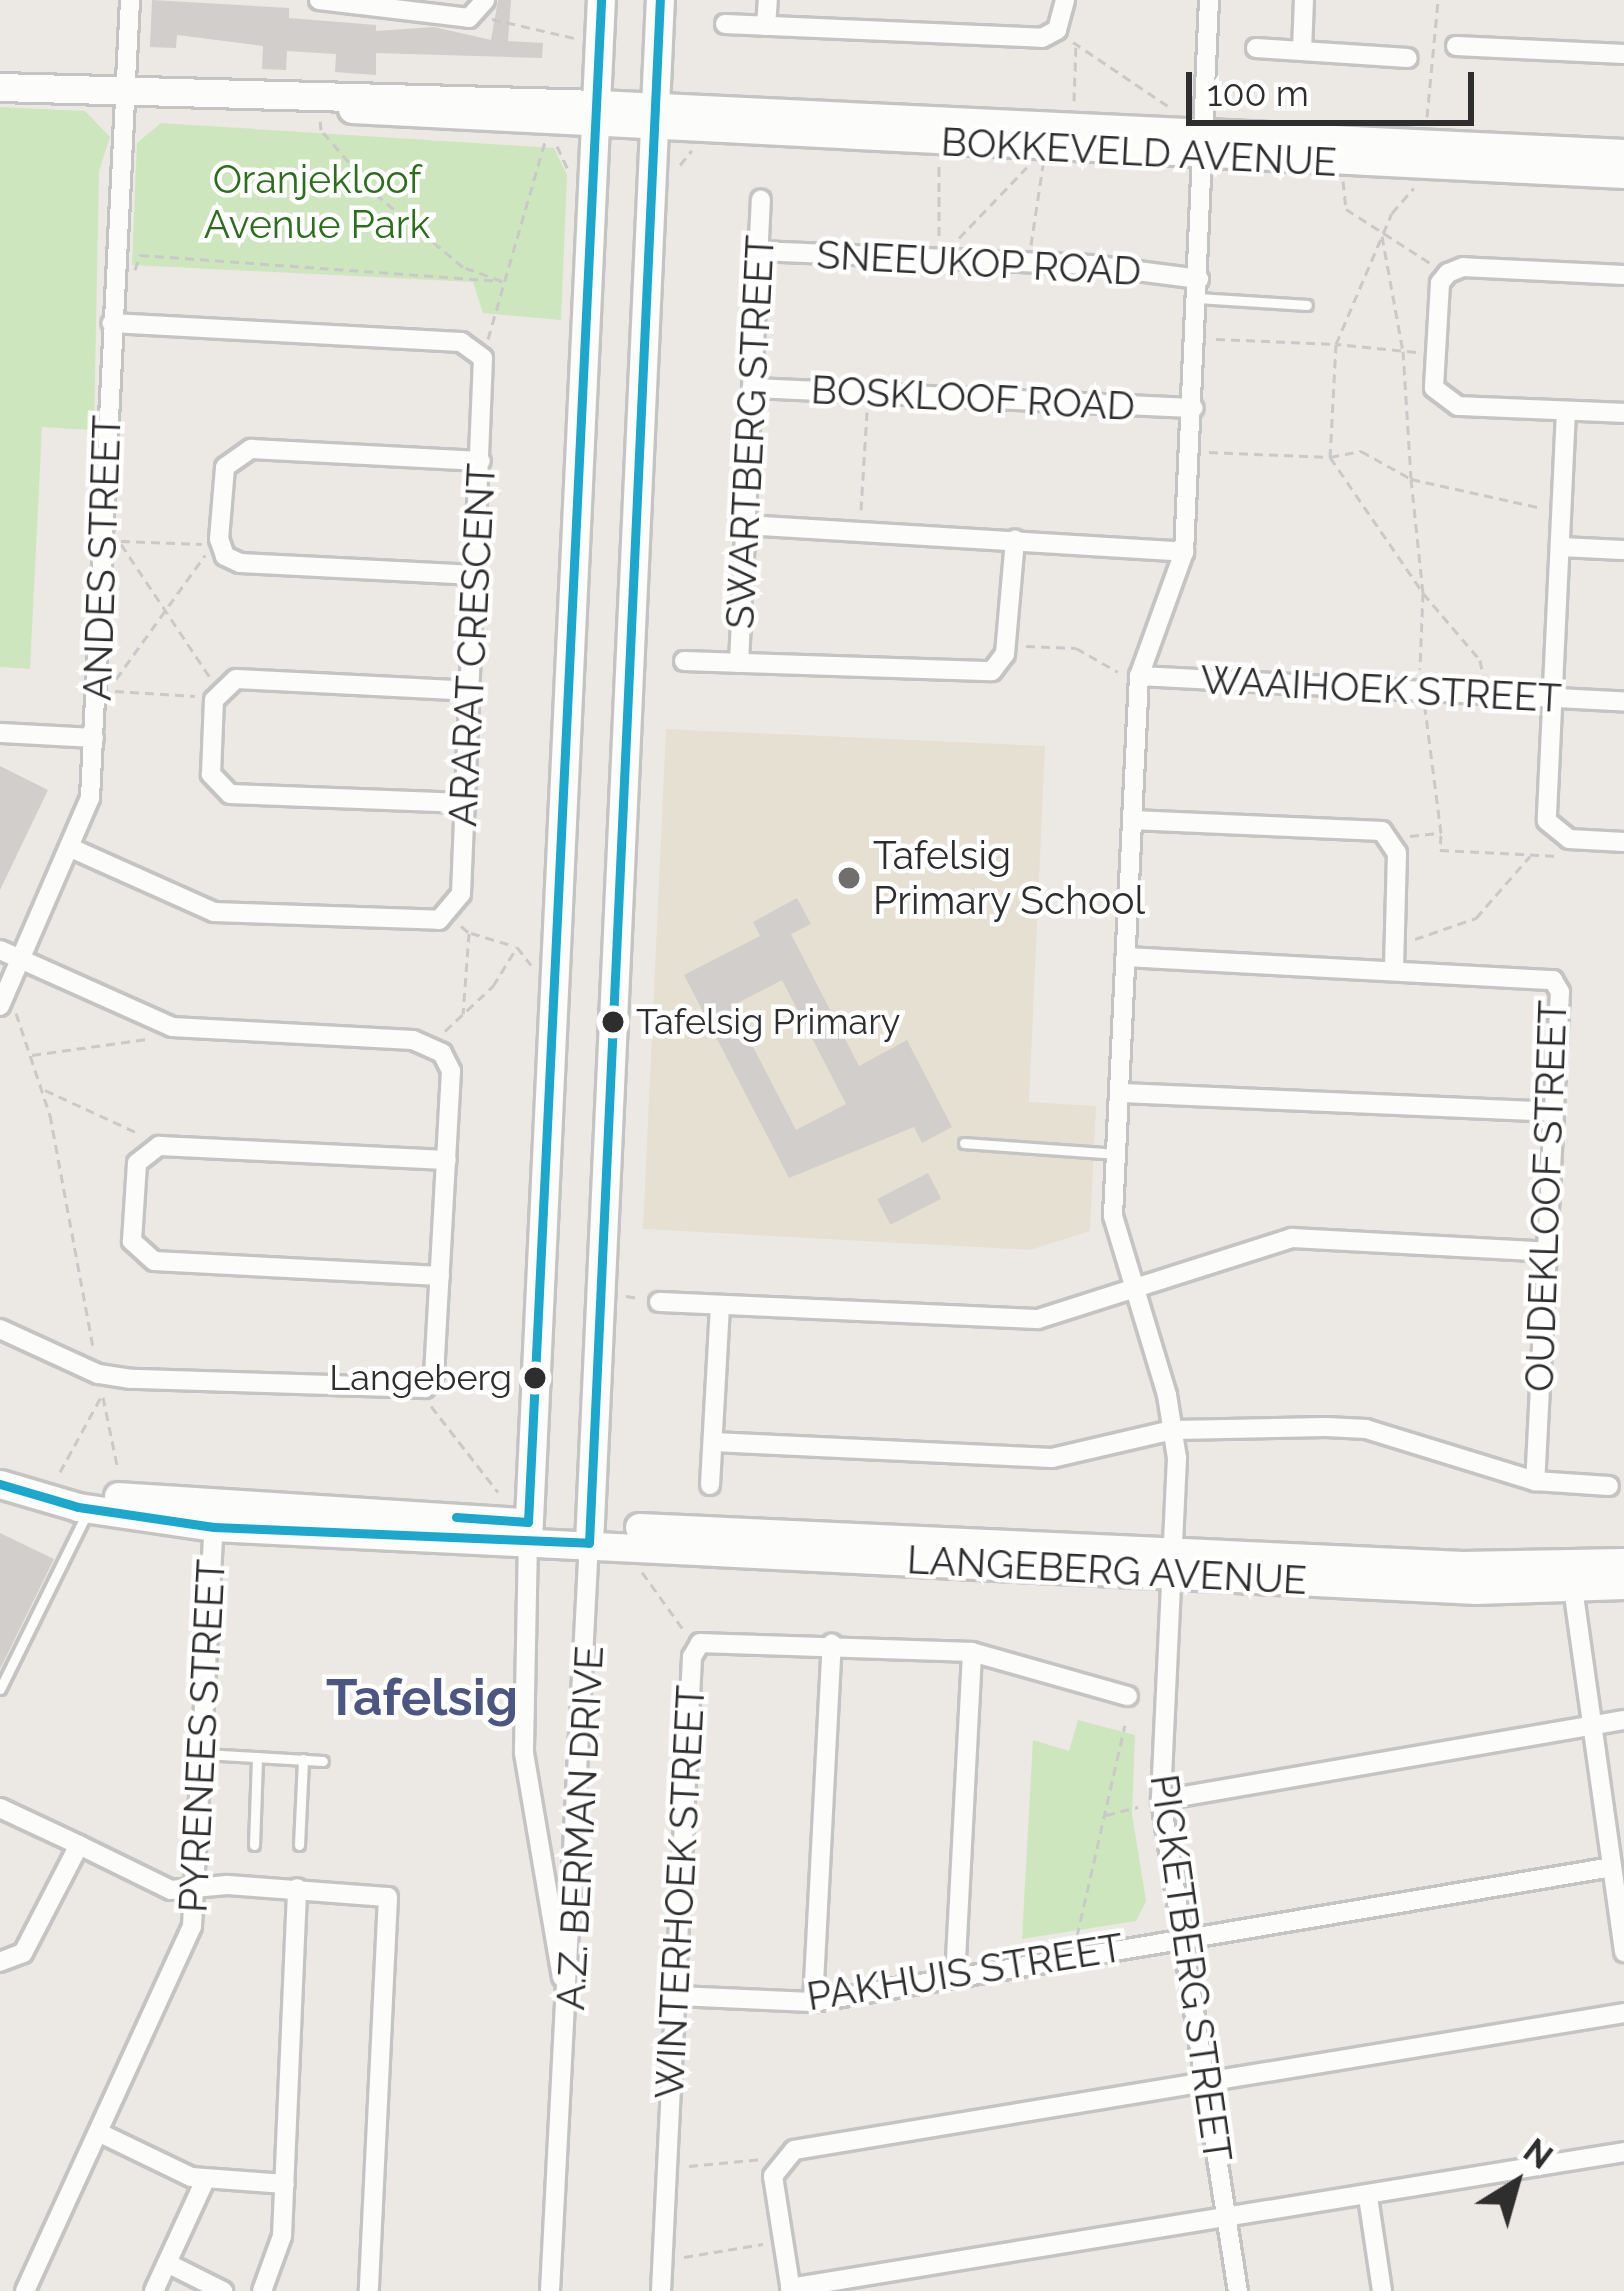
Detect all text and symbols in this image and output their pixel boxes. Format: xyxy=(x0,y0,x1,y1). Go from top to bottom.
scale bar xyxy=(1192,48,1480,122)
text: 100 m xyxy=(1207,72,1309,114)
street label: BOKKEVELD AVENUE xyxy=(939,118,1339,186)
park label: Oranjekloof Avenue Park xyxy=(204,157,430,248)
street label: SNEEUKOP ROAD xyxy=(815,231,1143,295)
street label: SWARTBERG STREET xyxy=(716,234,784,630)
street label: BOSKLOOF ROAD xyxy=(809,366,1137,430)
street label: ANDES STREET xyxy=(74,414,130,702)
street label: ARARAT CRESCENT xyxy=(439,462,505,828)
street label: WAAIHOEK STREET xyxy=(1199,656,1563,722)
place label: Tafelsig Primary School xyxy=(873,833,1146,924)
marker: Tafelsig Primary School xyxy=(836,865,862,891)
street label: OUDEKLOOF STREET xyxy=(1516,999,1576,1393)
place label: Tafelsig Primary xyxy=(636,1000,900,1044)
marker: Tafelsig Primary xyxy=(602,1011,624,1033)
place label: Langeberg xyxy=(329,1356,512,1400)
marker: Langeberg xyxy=(524,1367,546,1389)
street label: LANGEBERG AVENUE xyxy=(905,1536,1309,1604)
street label: PYRENEES STREET xyxy=(169,1558,235,1914)
street label: A.Z. BERMAN DRIVE xyxy=(547,1645,613,2011)
district label: Tafelsig xyxy=(326,1666,518,1728)
street label: WINTERHOEK STREET xyxy=(646,1684,714,2100)
street label: PICKETBERG STREET xyxy=(1141,1771,1241,2165)
street label: PAKHUIS STREET xyxy=(804,1924,1126,2020)
north arrow xyxy=(1456,2123,1576,2243)
text: N xyxy=(1516,2131,1560,2177)

